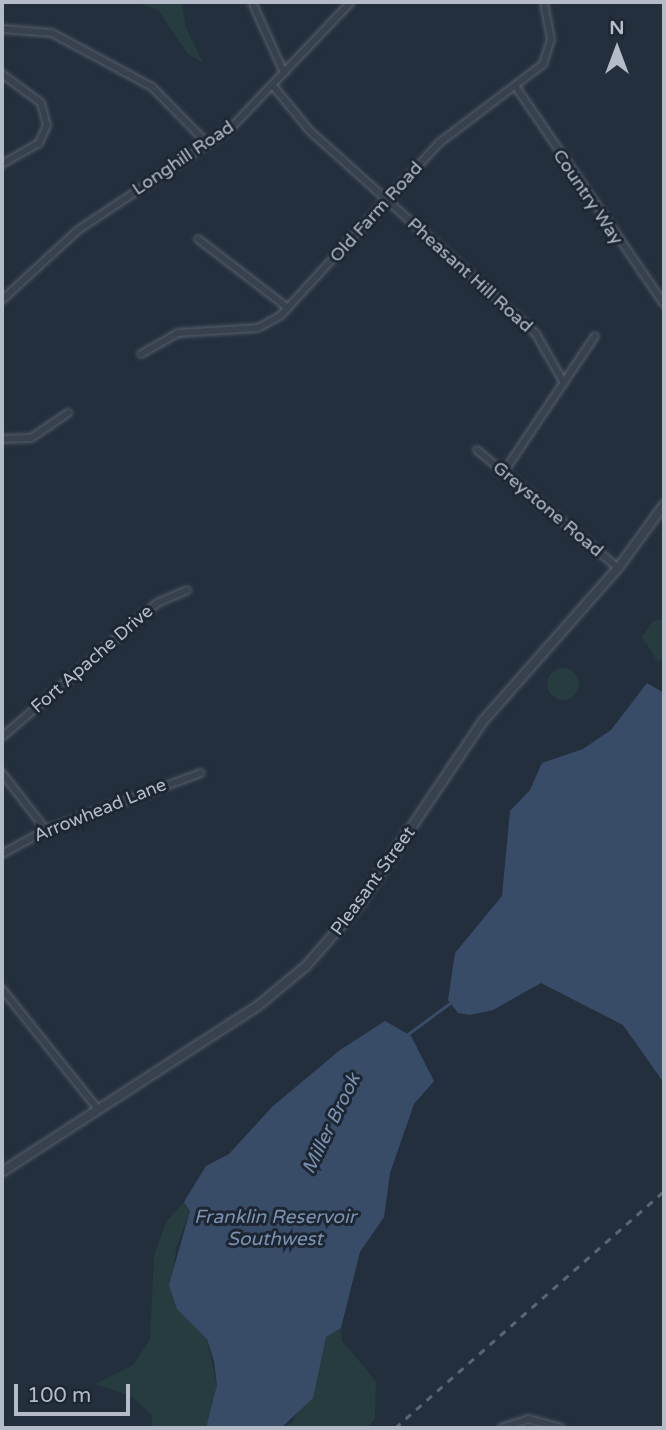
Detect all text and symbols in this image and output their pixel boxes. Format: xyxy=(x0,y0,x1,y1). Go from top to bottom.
north arrow xyxy=(582,14,652,84)
text: N xyxy=(609,17,625,39)
street label: Longhill Road xyxy=(128,116,238,200)
street label: Country Way xyxy=(548,145,628,249)
street label: Old Farm Road xyxy=(325,157,427,267)
street label: Pheasant Hill Road xyxy=(403,213,537,337)
street label: Greystone Road xyxy=(488,457,608,561)
street label: Fort Apache Drive xyxy=(27,600,157,718)
street label: Arrowhead Lane xyxy=(31,774,169,846)
street label: Pleasant Street xyxy=(326,822,420,940)
water label: Miller Brook xyxy=(298,1070,366,1178)
water label: Franklin Reservoir Southwest xyxy=(194,1207,356,1251)
scale bar xyxy=(18,1370,133,1414)
text: 100 m xyxy=(27,1383,91,1408)

